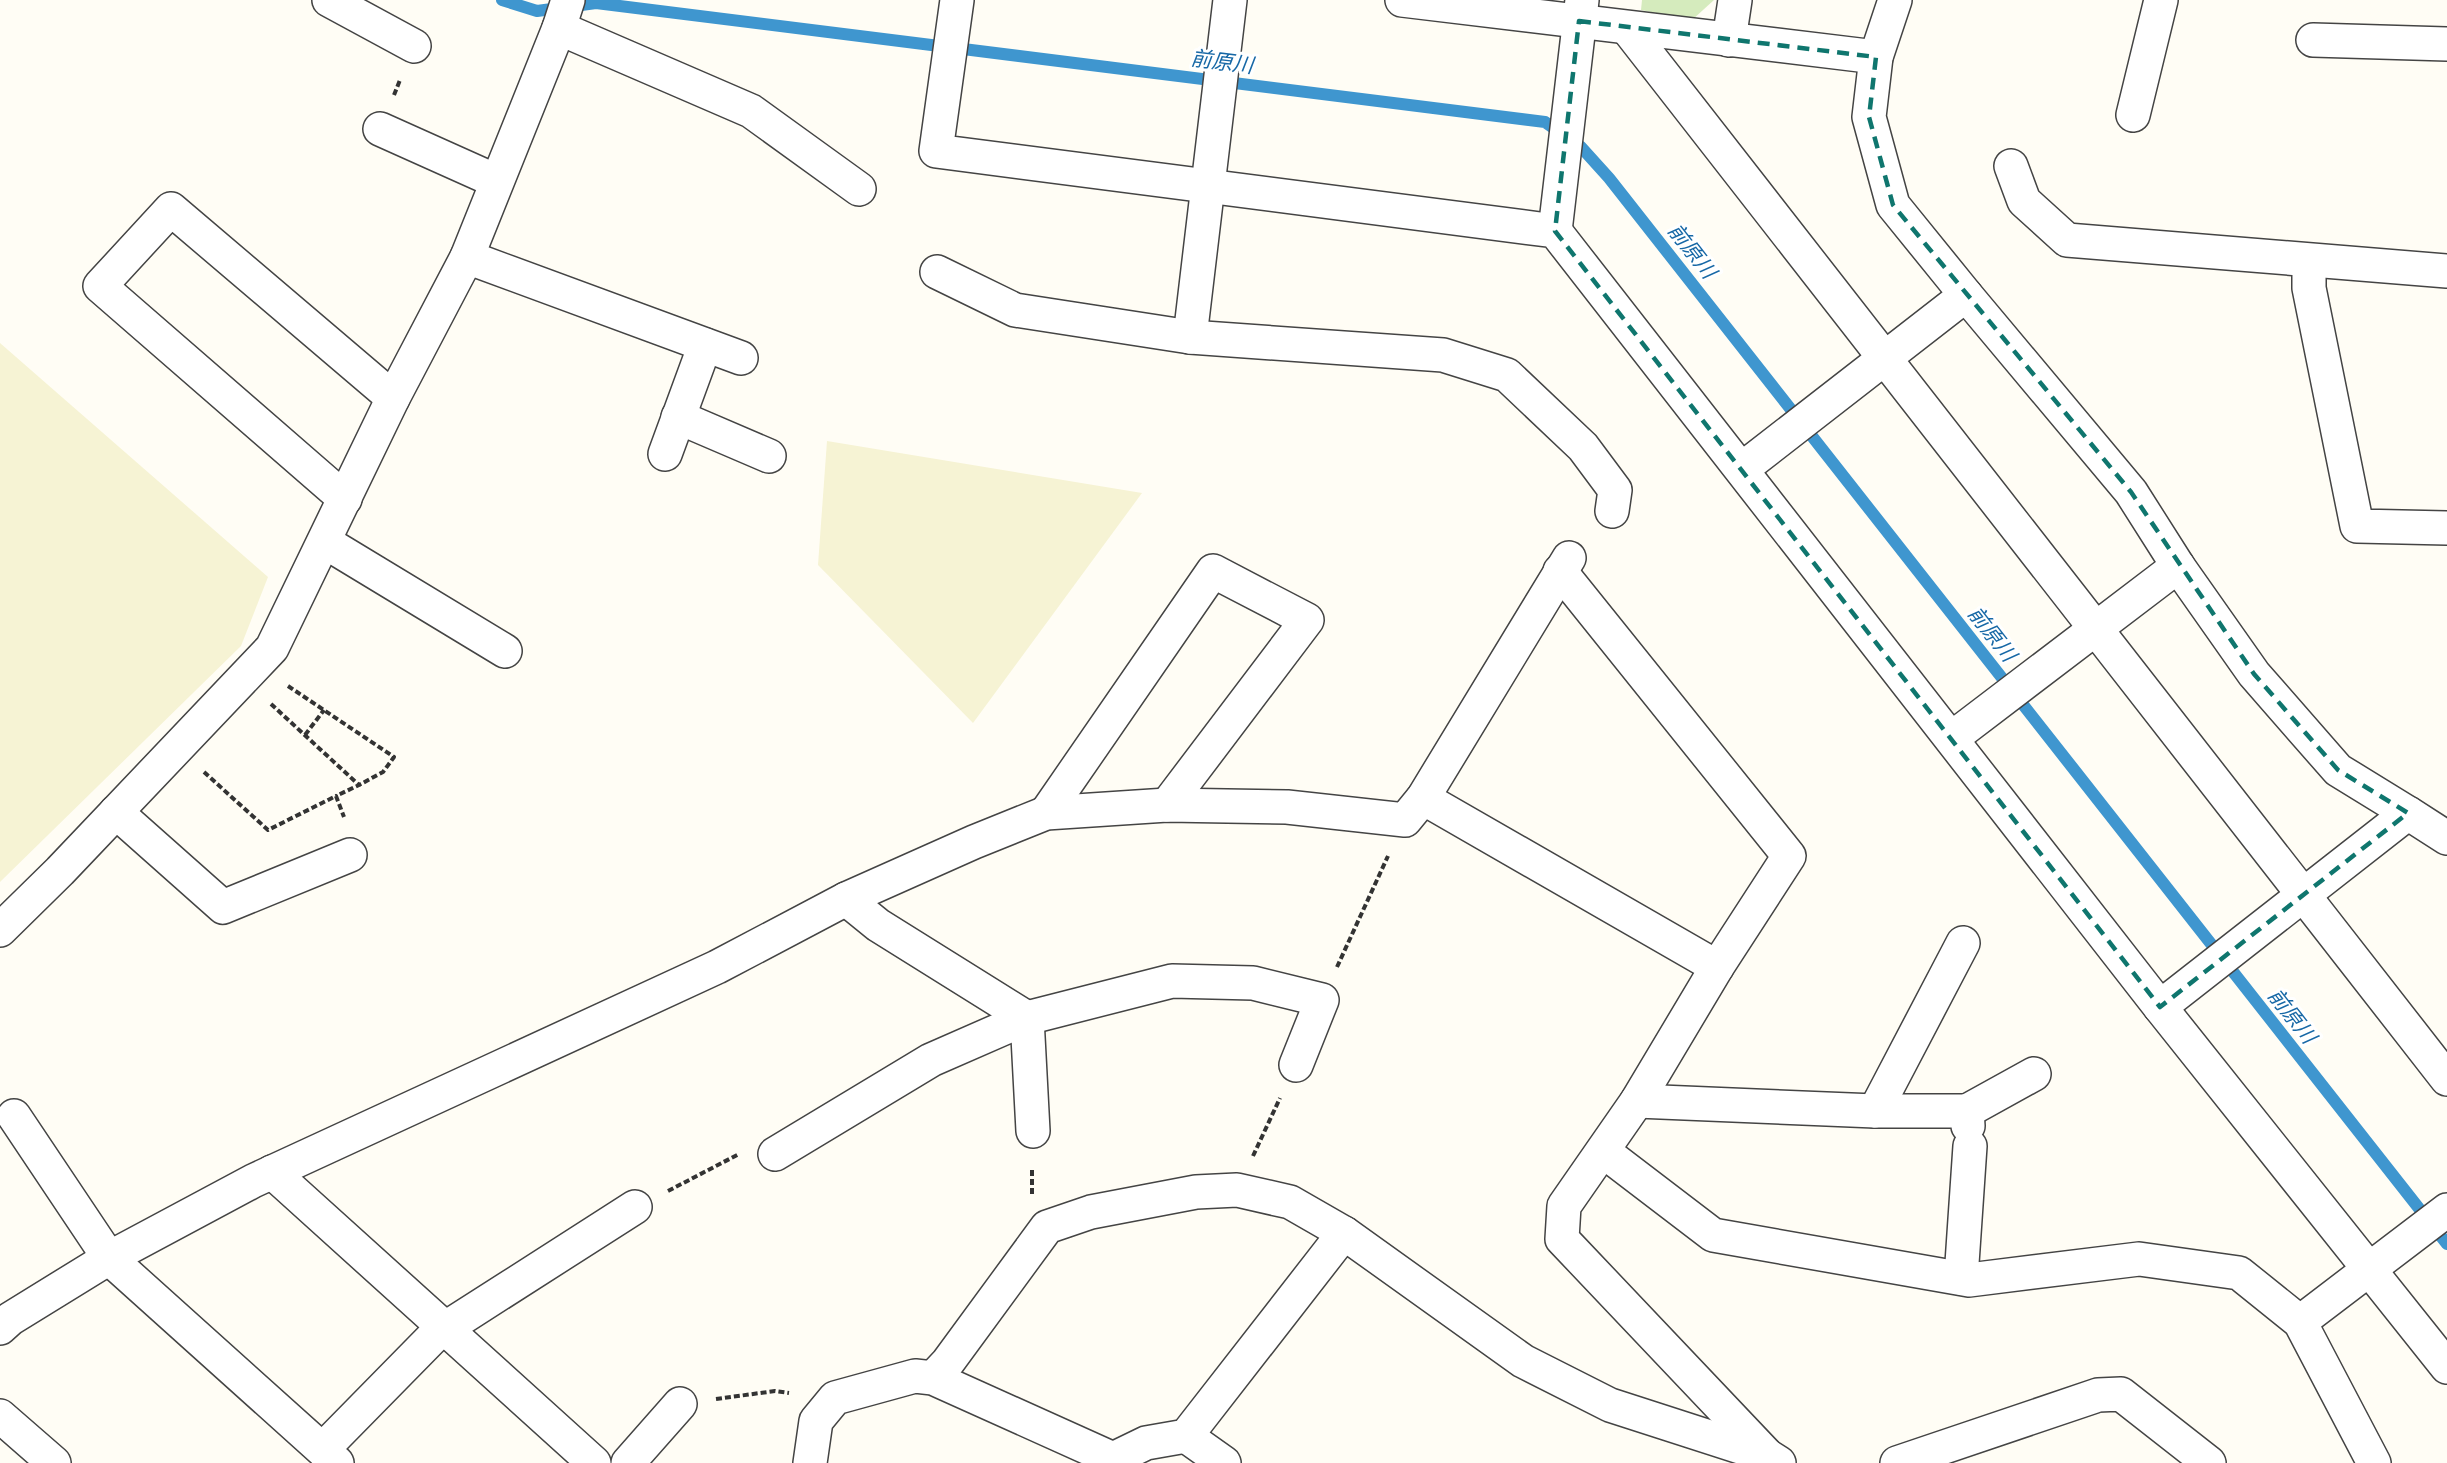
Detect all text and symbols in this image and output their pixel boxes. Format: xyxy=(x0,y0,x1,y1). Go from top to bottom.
water label: 前原川 xyxy=(1189,46,1257,78)
water label: 前原川 xyxy=(1663,219,1722,285)
water label: 前原川 xyxy=(1963,602,2022,668)
water label: 前原川 xyxy=(2263,984,2322,1050)

